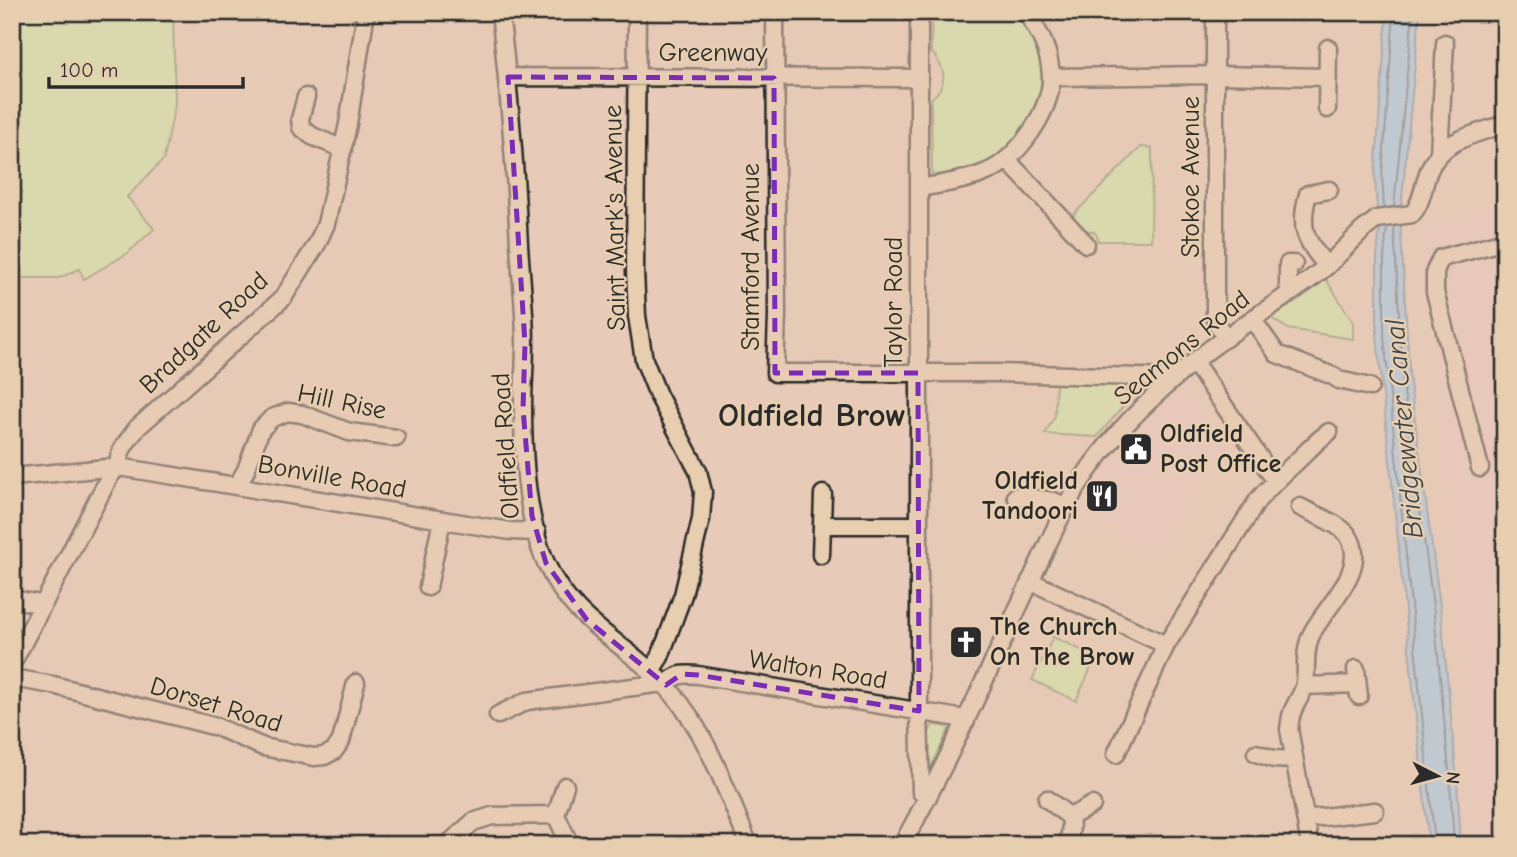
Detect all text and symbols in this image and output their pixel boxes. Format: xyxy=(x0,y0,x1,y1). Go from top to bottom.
street label: Greenway xyxy=(659,38,768,68)
scale bar xyxy=(49,46,243,90)
text: 100 m xyxy=(60,58,118,82)
street label: Stokoe Avenue xyxy=(1176,96,1206,258)
street label: Saint Mark's Avenue xyxy=(598,105,632,331)
street label: Stamford Avenue xyxy=(736,163,766,351)
street label: Taylor Road xyxy=(879,237,909,367)
street label: Bradgate Road xyxy=(133,266,275,400)
street label: Seamons Road xyxy=(1108,284,1256,412)
water label: Bridgewater Canal xyxy=(1378,317,1430,540)
street label: Oldfield Road xyxy=(486,372,526,520)
street label: Hill Rise xyxy=(295,378,389,426)
district label: Oldfield Brow xyxy=(718,396,906,434)
place label: Oldfield Post Office xyxy=(1160,419,1281,479)
public building icon: Oldfield Post Office xyxy=(1117,430,1155,468)
street label: Bonville Road xyxy=(255,449,409,505)
place label: Oldfield Tandoori xyxy=(982,466,1078,526)
restaurant icon: Oldfield Tandoori xyxy=(1083,477,1121,515)
place label: The Church On The Brow xyxy=(990,612,1135,672)
church icon: The Church On The Brow xyxy=(947,623,985,661)
street label: Walton Road xyxy=(747,644,889,696)
street label: Dorset Road xyxy=(146,671,286,739)
north arrow xyxy=(1402,742,1472,812)
text: N xyxy=(1441,770,1464,785)

